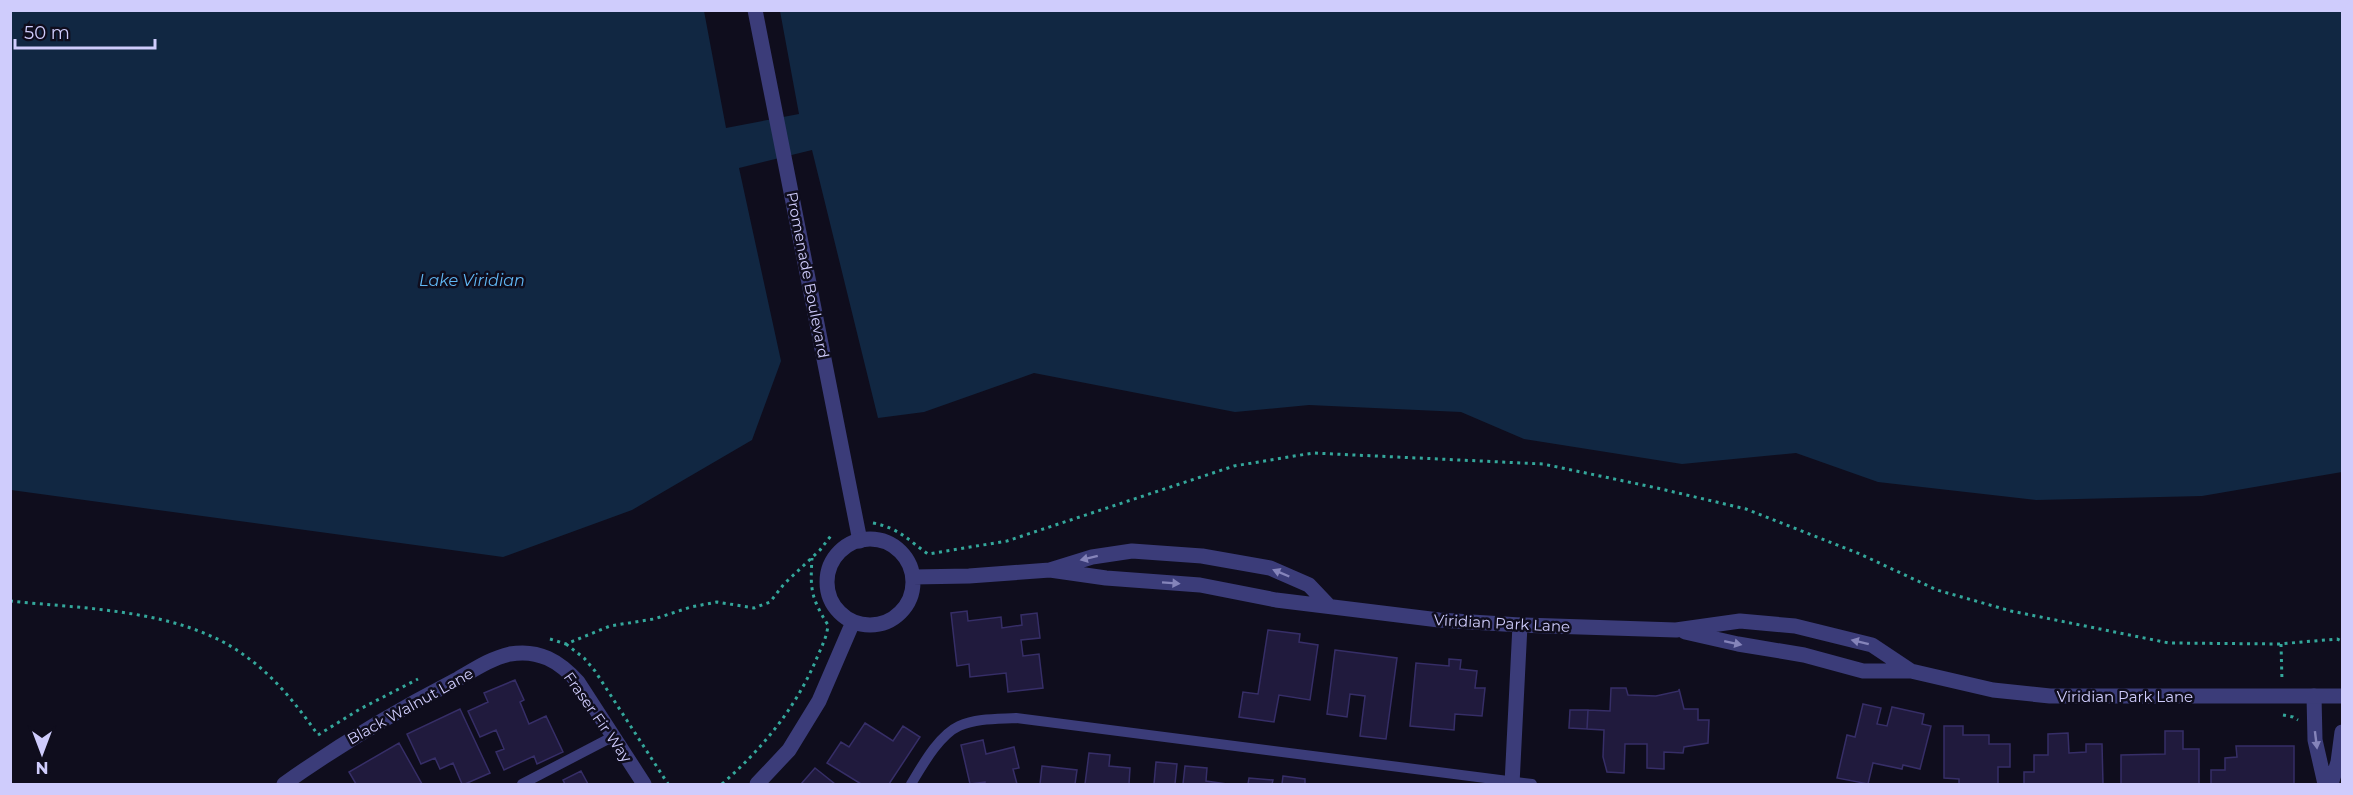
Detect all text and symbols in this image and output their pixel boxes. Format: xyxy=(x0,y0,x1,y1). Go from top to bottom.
scale bar xyxy=(15,12,154,50)
text: 50 m xyxy=(24,22,70,44)
street label: Promenade Boulevard xyxy=(783,190,833,360)
water label: Lake Viridian xyxy=(419,271,525,290)
one-way arrow xyxy=(1079,554,1098,564)
one-way arrow xyxy=(1271,568,1289,578)
one-way arrow xyxy=(1161,578,1180,588)
street label: Viridian Park Lane xyxy=(1433,610,1571,636)
one-way arrow xyxy=(1851,637,1870,647)
one-way arrow xyxy=(1724,638,1743,648)
street label: Black Walnut Lane xyxy=(344,663,476,749)
street label: Fraser Fir Way xyxy=(560,668,637,767)
street label: Viridian Park Lane xyxy=(2057,687,2193,706)
north arrow xyxy=(12,723,72,783)
one-way arrow xyxy=(2311,731,2320,750)
text: N xyxy=(36,758,48,777)

